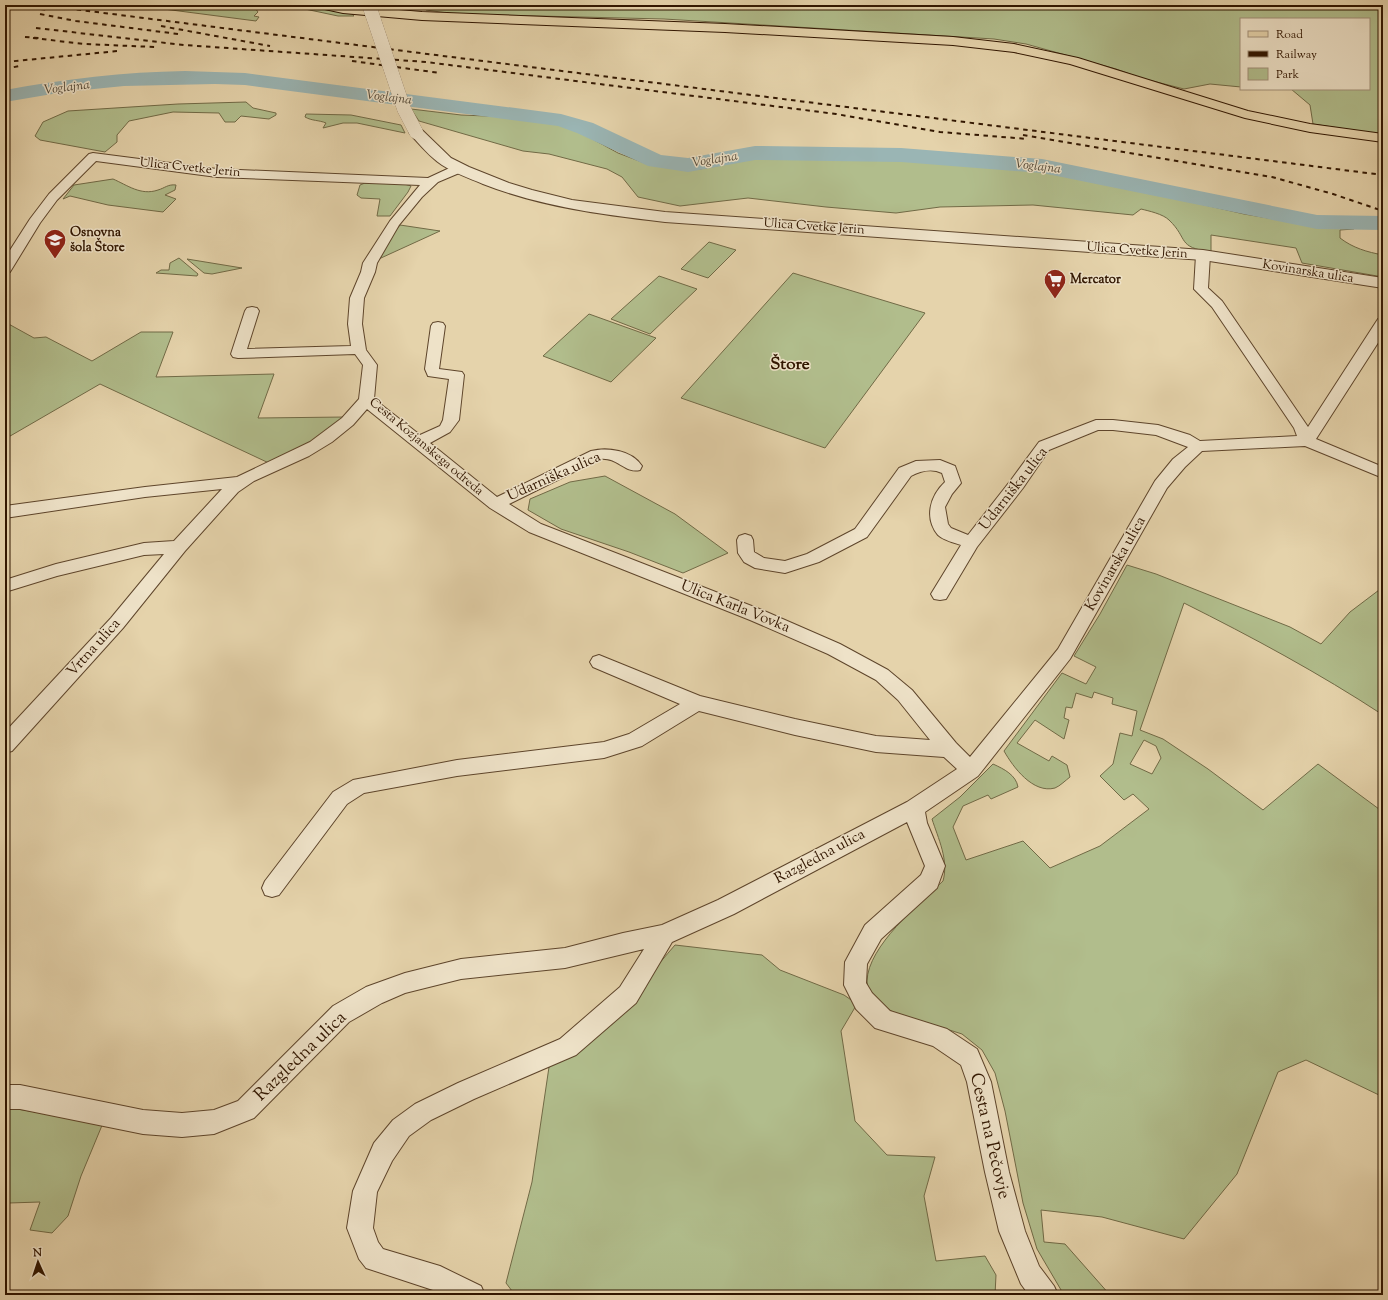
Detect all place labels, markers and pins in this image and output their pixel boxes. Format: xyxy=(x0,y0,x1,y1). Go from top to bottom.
place label: Osnovna šola Štore xyxy=(70,224,125,257)
school or university icon: Osnovna šola Štore xyxy=(42,227,68,260)
supermarket icon: Mercator xyxy=(1042,267,1068,300)
place label: Mercator xyxy=(1070,271,1121,289)

